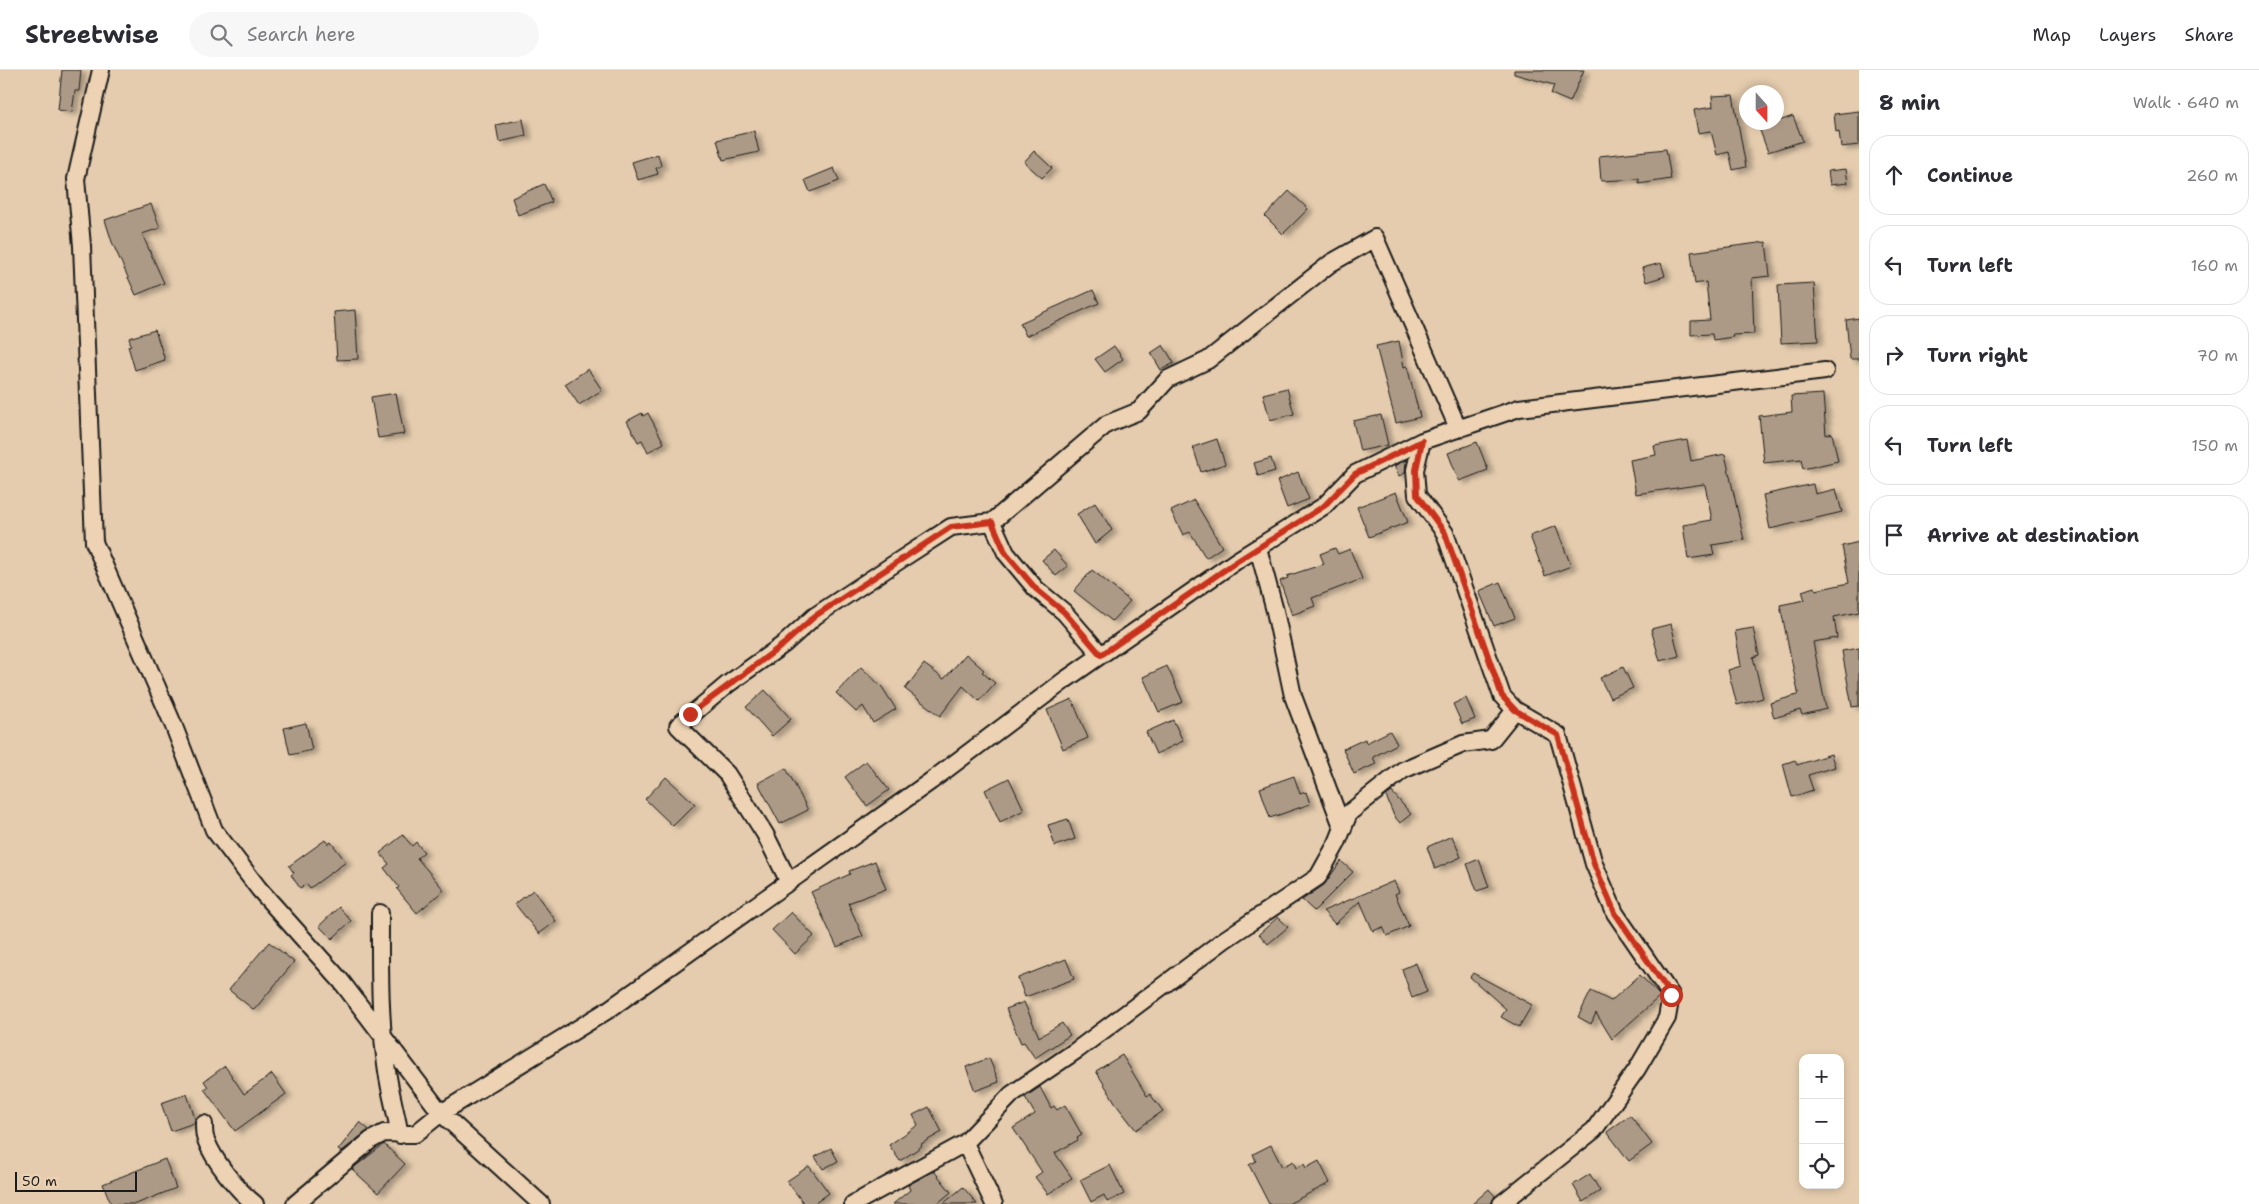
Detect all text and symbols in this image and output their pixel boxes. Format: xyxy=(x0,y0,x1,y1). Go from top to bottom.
search box xyxy=(189,12,539,57)
text: Streetwise xyxy=(25,19,159,51)
icon: search xyxy=(207,21,235,49)
text: Search here xyxy=(247,22,356,47)
text: Map xyxy=(2033,23,2071,47)
text: Layers xyxy=(2099,23,2156,47)
text: Share xyxy=(2184,23,2234,47)
north arrow xyxy=(1739,85,1784,130)
text: 8 min xyxy=(1879,89,1940,117)
text: Walk · 640 m xyxy=(2133,92,2239,113)
icon: ahead xyxy=(1880,161,1908,189)
text: Continue xyxy=(1927,163,2013,188)
text: 260 m xyxy=(2186,165,2238,186)
icon: left xyxy=(1880,251,1908,279)
text: Turn left xyxy=(1927,253,2013,278)
text: 160 m xyxy=(2191,255,2238,276)
icon: right xyxy=(1880,341,1908,369)
text: Turn right xyxy=(1927,343,2028,368)
text: 70 m xyxy=(2197,345,2238,366)
icon: left xyxy=(1880,431,1908,459)
text: Turn left xyxy=(1927,433,2013,458)
text: 150 m xyxy=(2191,435,2238,456)
icon: arrive xyxy=(1880,521,1908,549)
text: Arrive at destination xyxy=(1927,523,2139,548)
route end xyxy=(679,703,702,726)
route start xyxy=(1660,984,1683,1007)
map controls xyxy=(1799,1054,1844,1189)
button: + xyxy=(1799,1054,1844,1099)
button: − xyxy=(1799,1099,1844,1144)
button: locate xyxy=(1799,1144,1844,1189)
scale bar xyxy=(15,1169,138,1192)
text: 50 m xyxy=(22,1172,57,1190)

